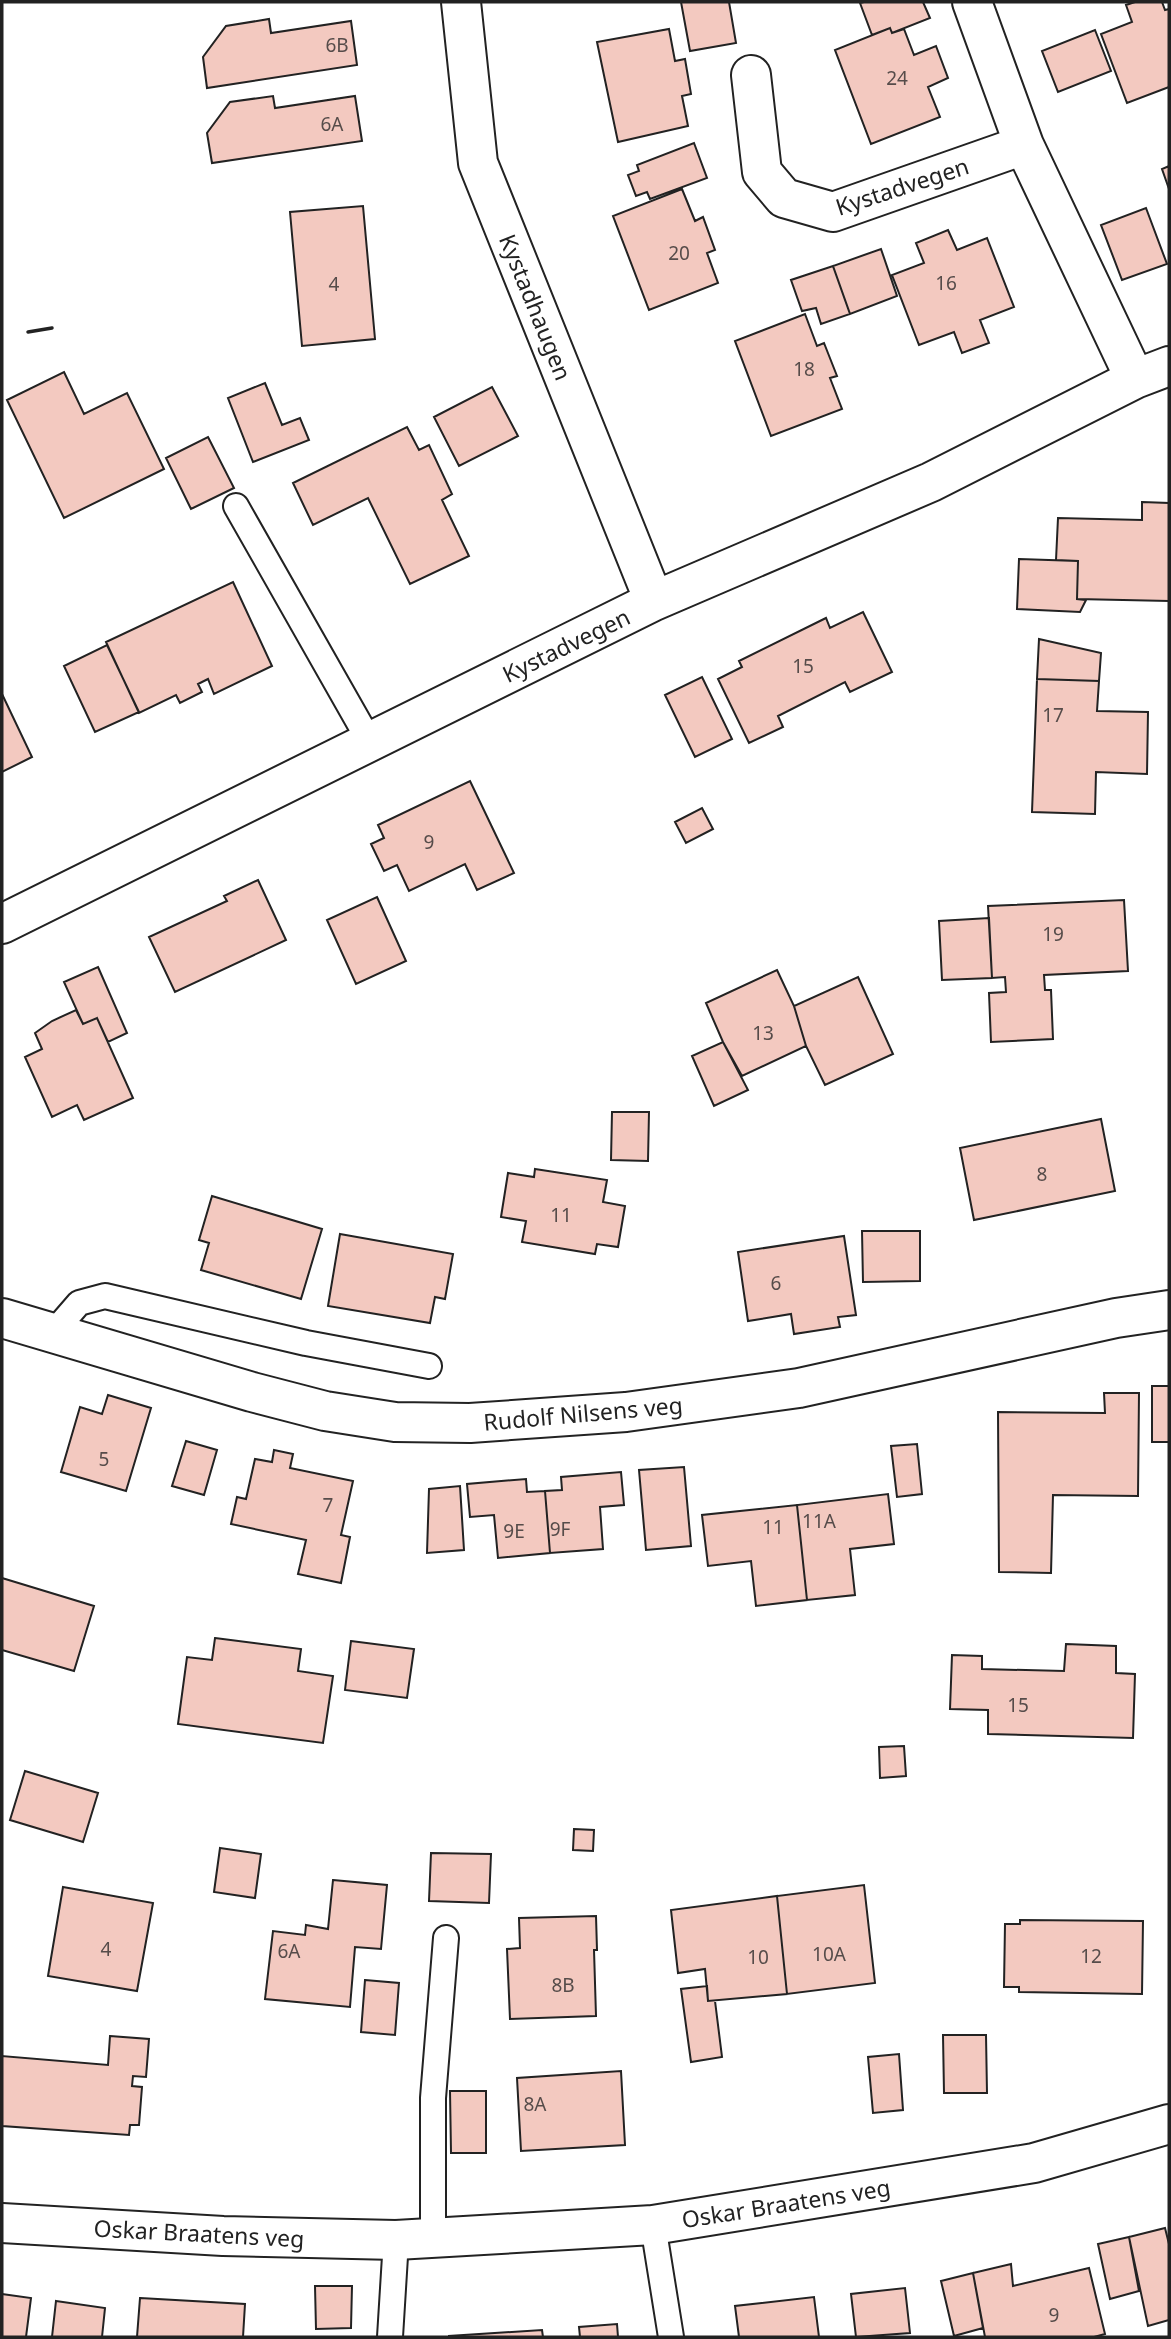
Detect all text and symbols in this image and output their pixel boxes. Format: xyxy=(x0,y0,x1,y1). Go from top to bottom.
house number: 6B xyxy=(325,32,349,58)
house number: 24 xyxy=(886,65,908,91)
house number: 6A xyxy=(320,111,344,137)
street label: Kystadvegen xyxy=(831,149,973,223)
street label: Kystadhaugen xyxy=(492,229,580,385)
house number: 20 xyxy=(668,240,690,266)
house number: 16 xyxy=(935,270,957,296)
house number: 4 xyxy=(329,271,340,297)
house number: 18 xyxy=(793,356,815,382)
street label: Kystadvegen xyxy=(497,600,635,690)
house number: 15 xyxy=(792,653,814,679)
house number: 17 xyxy=(1042,702,1064,728)
house number: 9 xyxy=(424,829,434,855)
house number: 19 xyxy=(1042,921,1064,947)
house number: 13 xyxy=(752,1020,774,1046)
house number: 8 xyxy=(1037,1161,1047,1187)
house number: 11 xyxy=(550,1202,572,1228)
house number: 6 xyxy=(771,1270,781,1296)
street label: Rudolf Nilsens veg xyxy=(482,1388,684,1438)
house number: 5 xyxy=(99,1446,109,1472)
house number: 7 xyxy=(323,1492,333,1518)
house number: 11A xyxy=(802,1508,837,1534)
house number: 11 xyxy=(762,1514,784,1540)
house number: 9F xyxy=(550,1516,571,1542)
house number: 9E xyxy=(503,1518,525,1544)
house number: 15 xyxy=(1007,1692,1029,1718)
house number: 4 xyxy=(101,1936,112,1962)
house number: 6A xyxy=(277,1938,301,1964)
house number: 10A xyxy=(812,1941,847,1967)
house number: 12 xyxy=(1080,1943,1102,1969)
house number: 10 xyxy=(747,1944,769,1970)
house number: 8B xyxy=(551,1972,575,1998)
house number: 8A xyxy=(523,2091,547,2117)
street label: Oskar Braatens veg xyxy=(679,2171,893,2235)
street label: Oskar Braatens veg xyxy=(93,2212,305,2254)
house number: 9 xyxy=(1049,2302,1059,2328)

